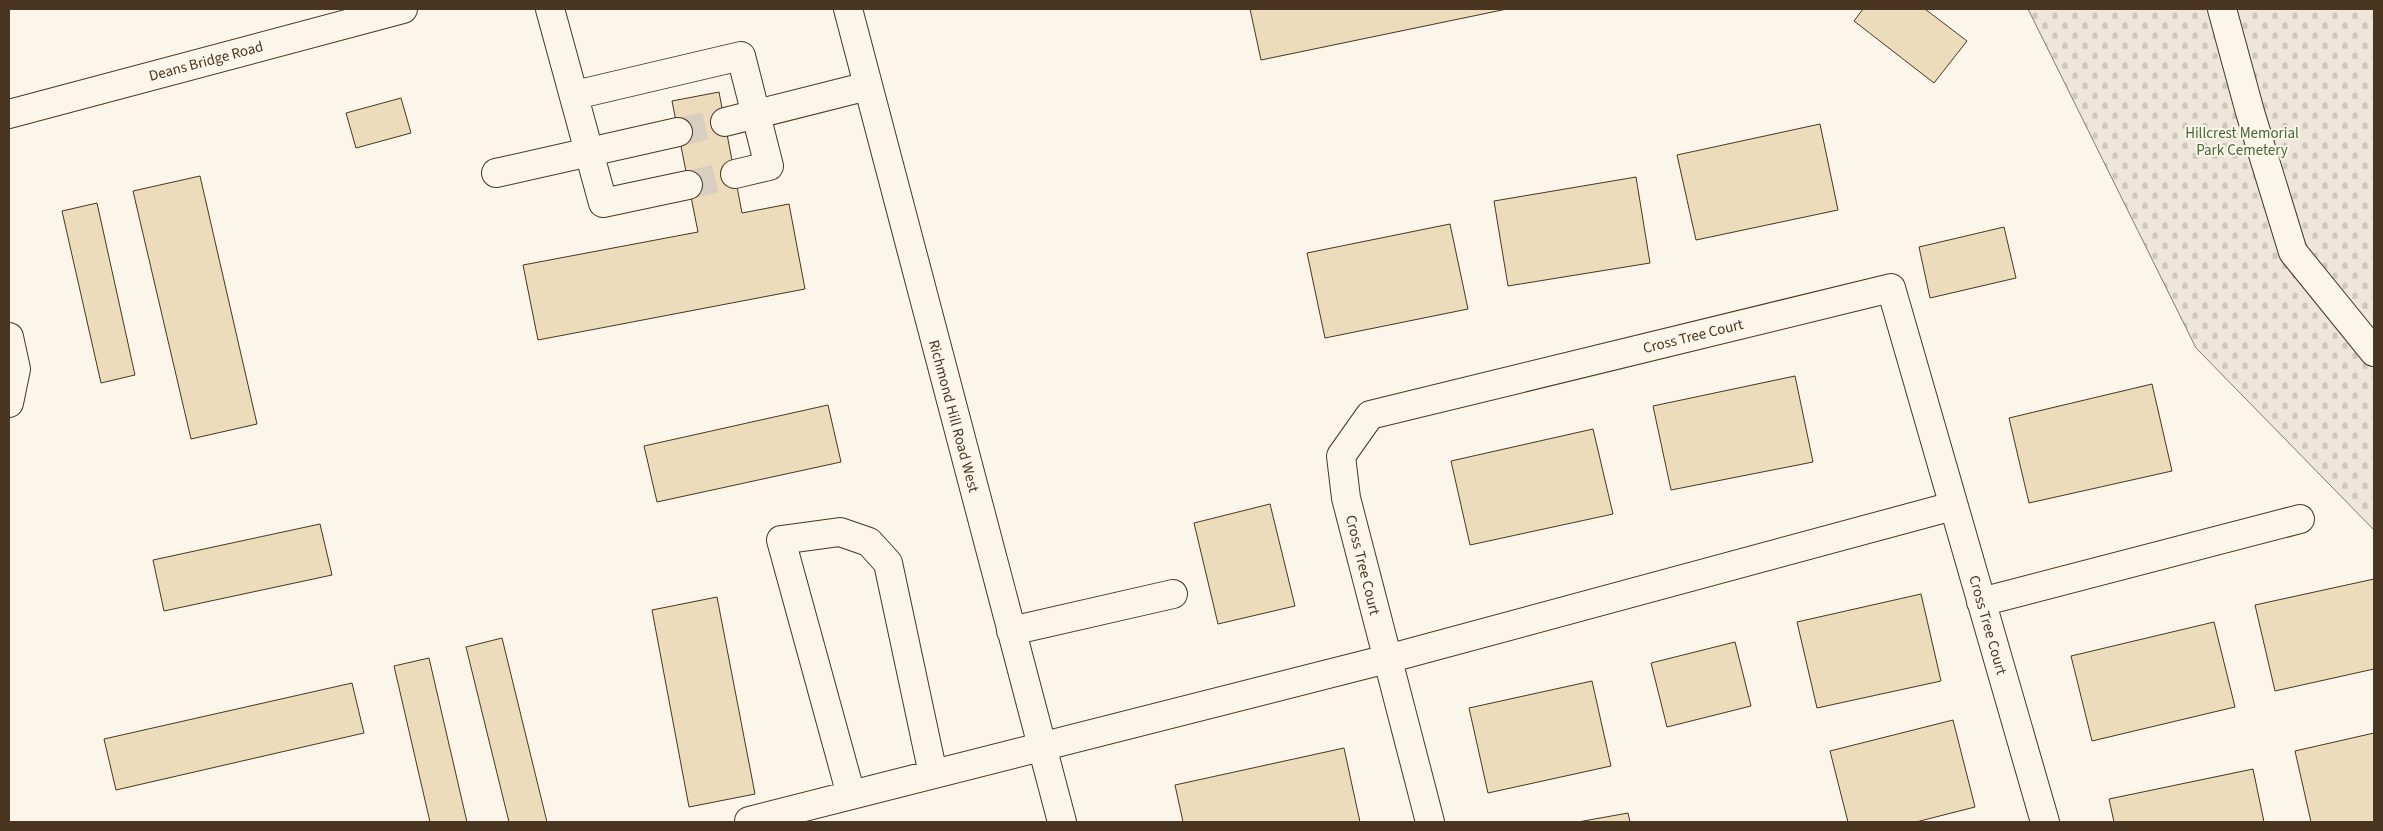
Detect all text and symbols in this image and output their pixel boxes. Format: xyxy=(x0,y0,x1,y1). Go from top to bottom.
street label: Deans Bridge Road xyxy=(147,36,266,87)
park label: Hillcrest Memorial Park Cemetery xyxy=(2185,123,2299,161)
street label: Cross Tree Court xyxy=(1641,314,1745,359)
street label: Richmond Hill Road West xyxy=(923,338,984,495)
street label: Cross Tree Court xyxy=(1340,513,1385,617)
street label: Cross Tree Court xyxy=(1963,573,2012,677)

